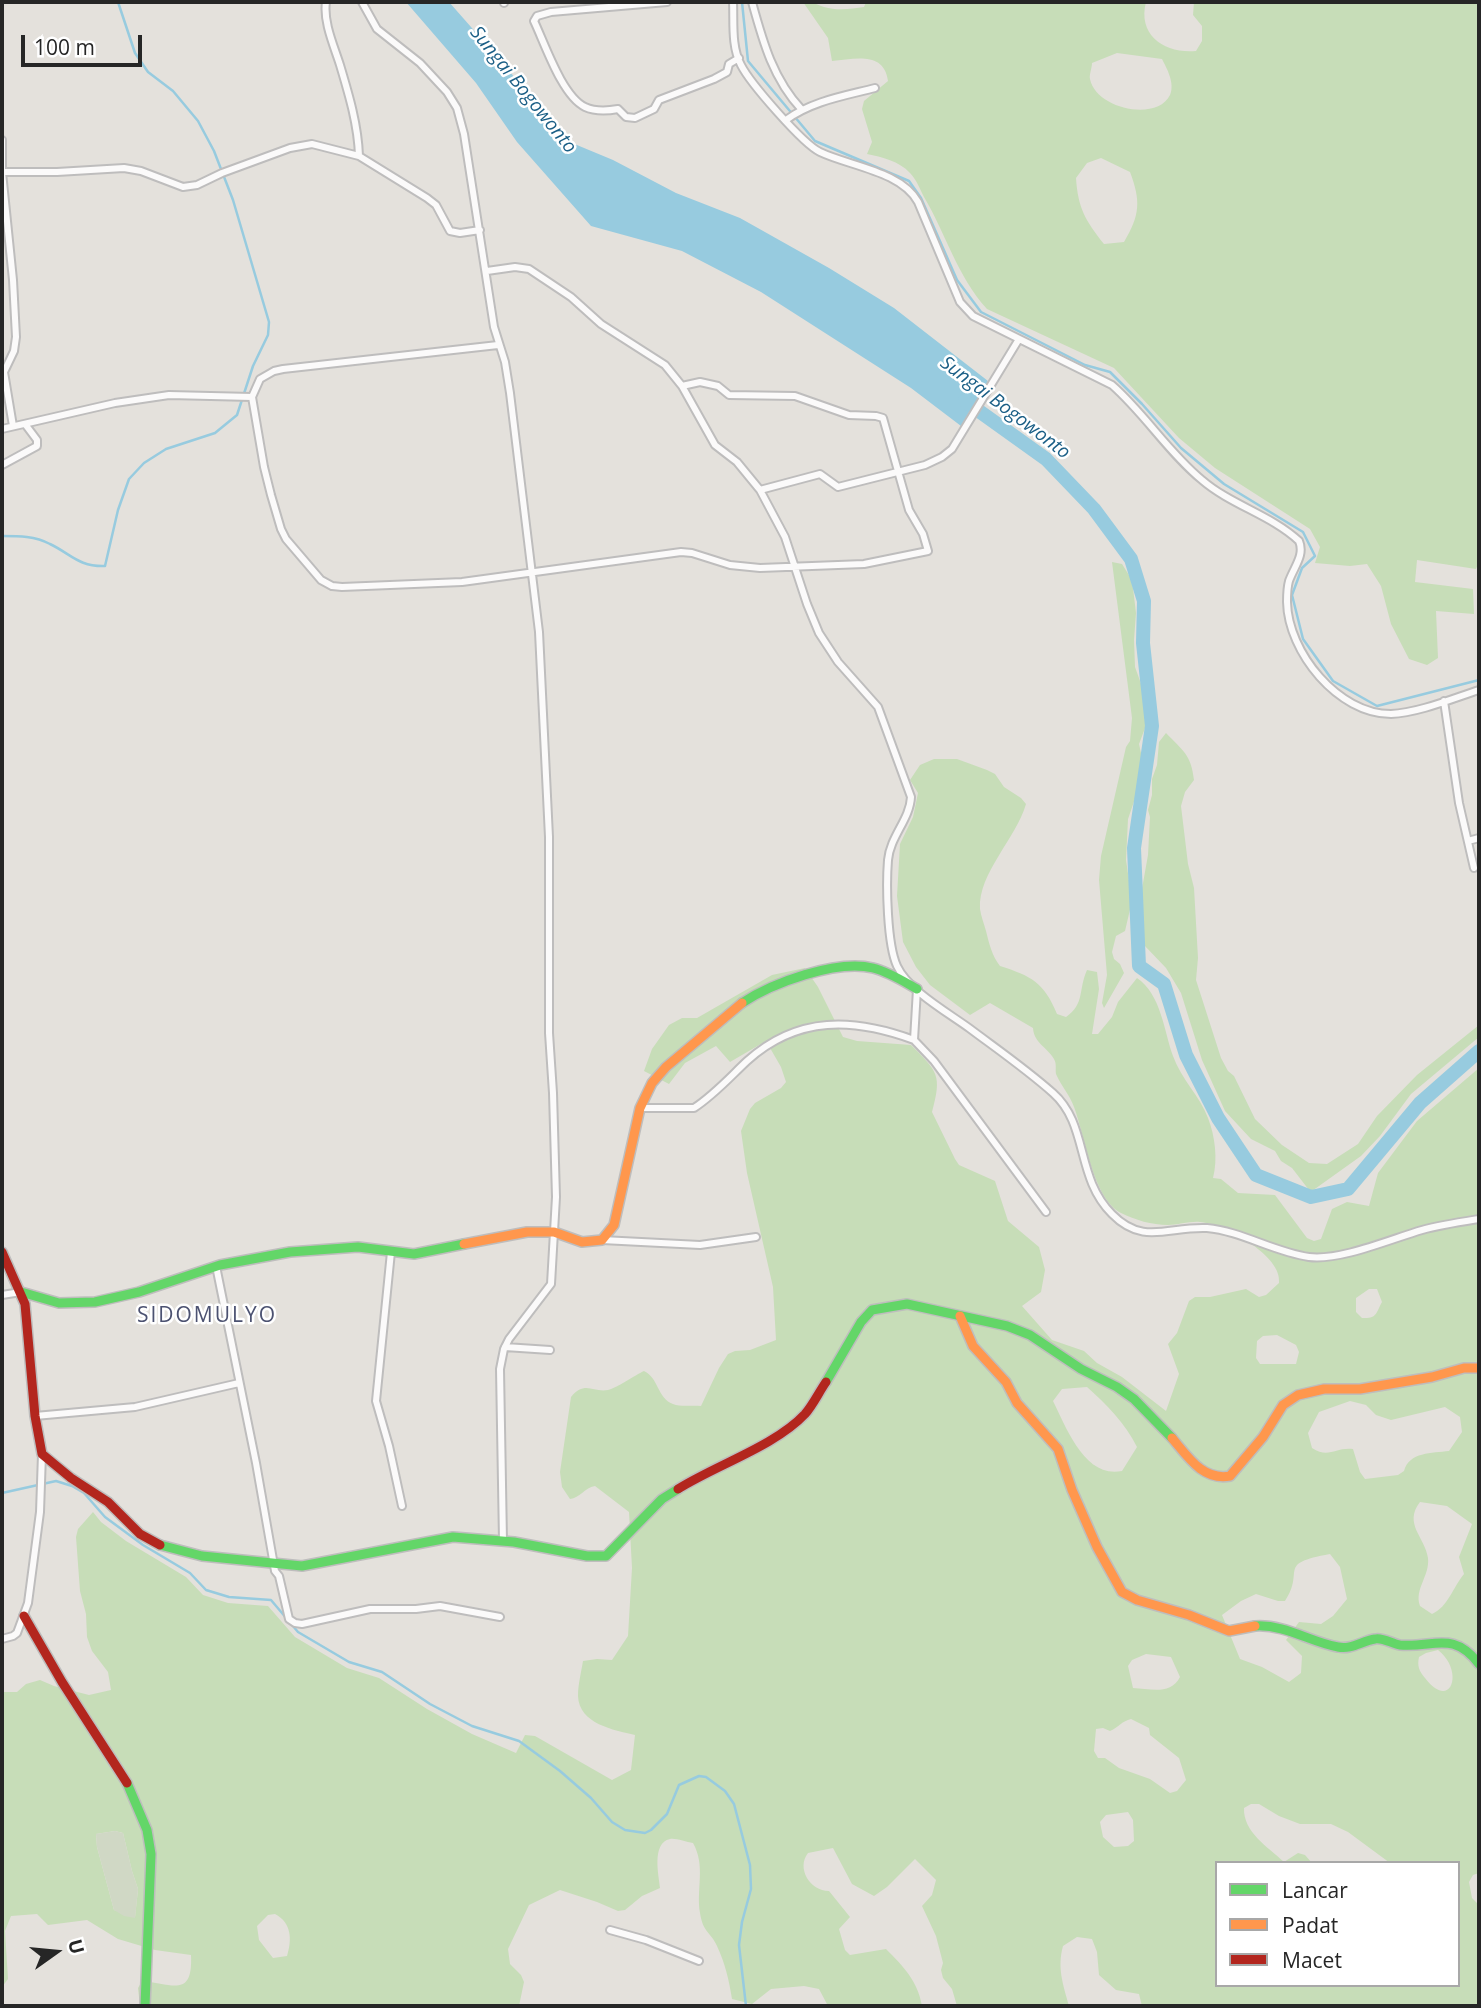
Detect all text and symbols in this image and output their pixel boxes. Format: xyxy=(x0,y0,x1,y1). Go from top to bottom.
scale bar xyxy=(24,21,145,65)
water label: Sungai Bogowonto xyxy=(465,22,581,158)
text: 100 m xyxy=(34,33,95,61)
water label: Sungai Bogowonto xyxy=(936,352,1074,464)
district label: SIDOMULYO xyxy=(138,1303,276,1329)
legend xyxy=(1215,1861,1460,1987)
text: Lancar xyxy=(1282,1876,1348,1904)
text: Padat xyxy=(1282,1911,1338,1939)
north arrow xyxy=(21,1917,91,1987)
text: U xyxy=(62,1936,91,1957)
text: Macet xyxy=(1282,1946,1342,1974)

